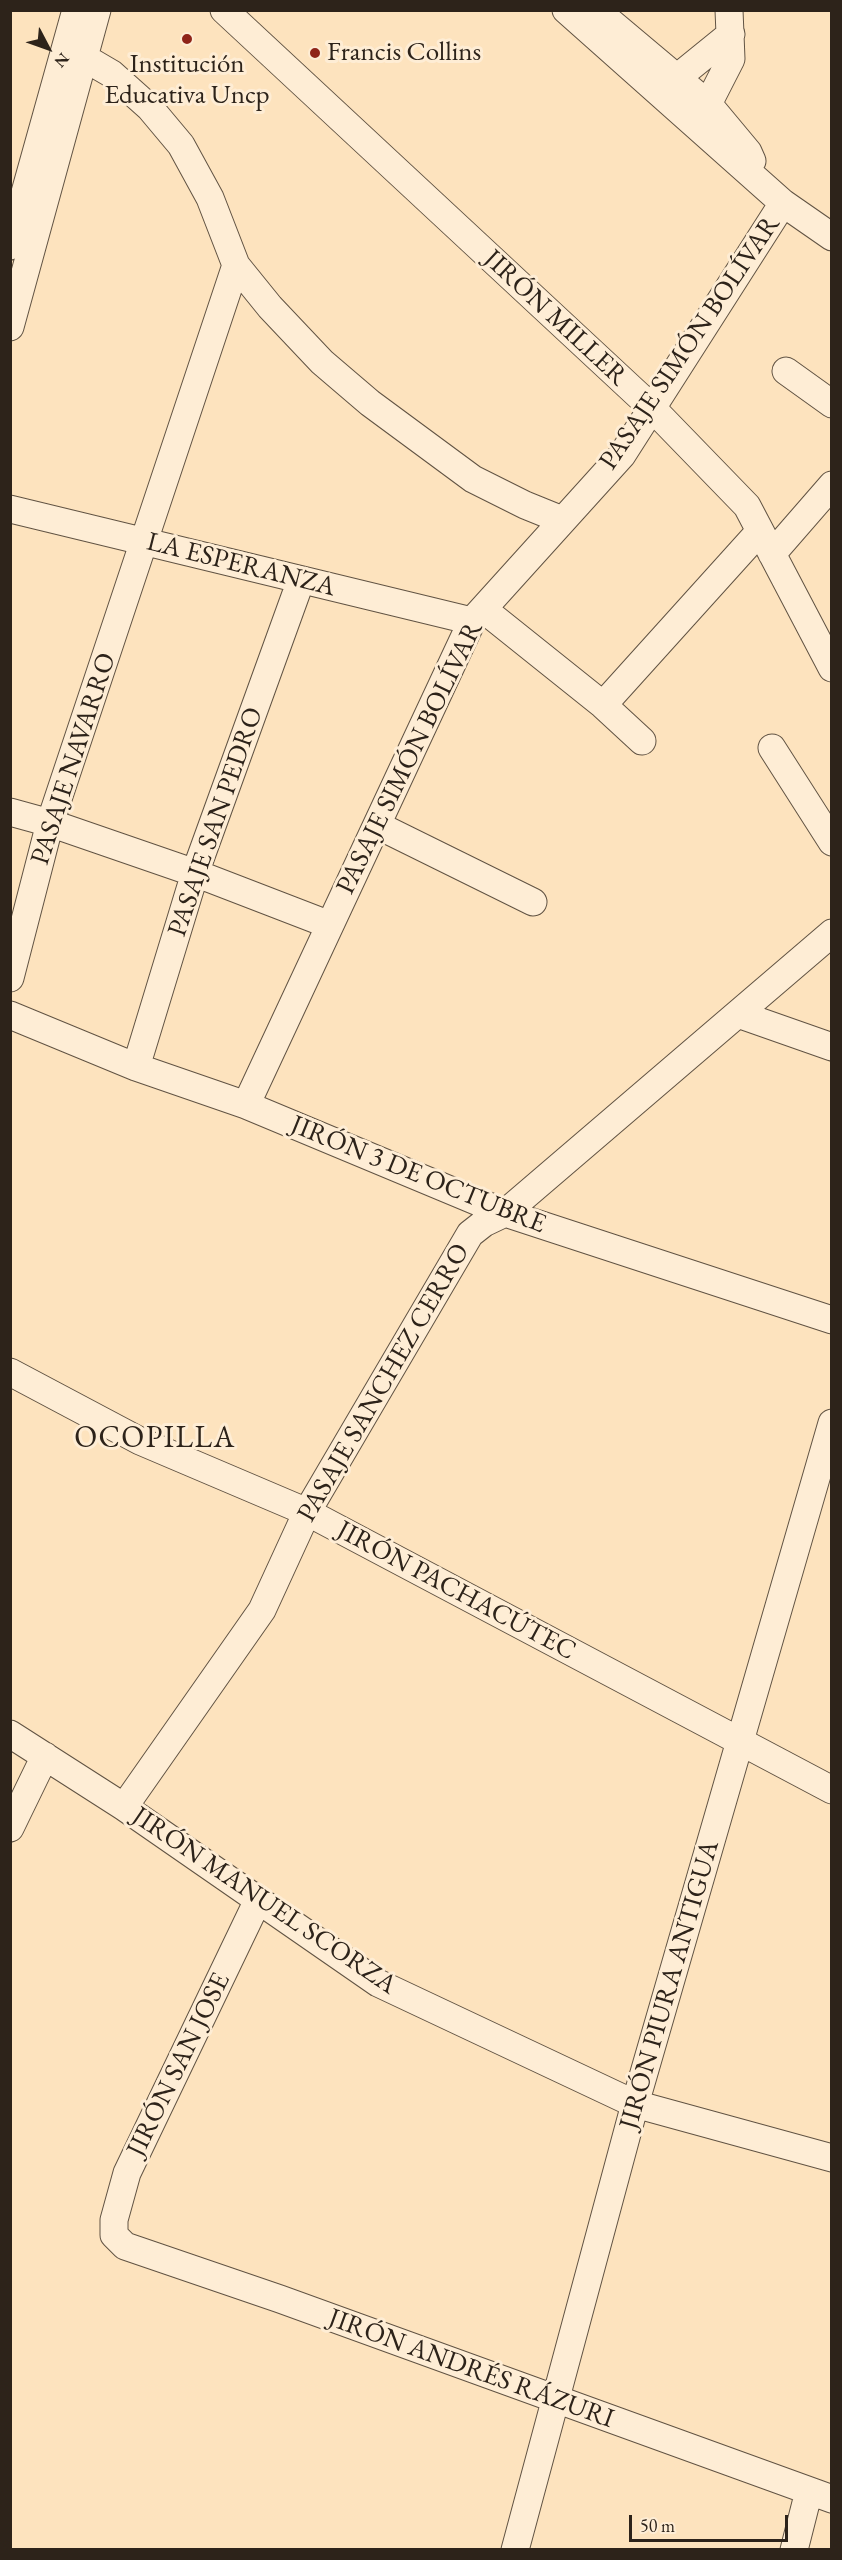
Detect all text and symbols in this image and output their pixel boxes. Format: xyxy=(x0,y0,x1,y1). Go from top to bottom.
north arrow xyxy=(18,18,78,78)
marker: Institución Educativa Uncp xyxy=(180,32,194,46)
place label: Francis Collins xyxy=(327,37,481,69)
marker: Francis Collins xyxy=(308,46,322,60)
text: N xyxy=(50,48,74,72)
place label: Institución Educativa Uncp xyxy=(104,49,270,112)
street label: PASAJE SIMÓN BOLÍVAR xyxy=(593,210,787,476)
street label: JIRÓN MILLER xyxy=(476,243,634,393)
street label: LA ESPERANZA xyxy=(143,526,339,604)
street label: PASAJE SIMÓN BOLÍVAR xyxy=(330,616,490,900)
street label: PASAJE NAVARRO xyxy=(24,649,124,869)
street label: PASAJE SAN PEDRO xyxy=(162,703,270,941)
street label: JIRÓN 3 DE OCTUBRE xyxy=(286,1109,550,1241)
street label: PASAJE SANCHEZ CERRO xyxy=(291,1238,477,1528)
district label: OCOPILLA xyxy=(74,1421,236,1457)
street label: JIRÓN PACHACÚTEC xyxy=(331,1514,581,1668)
street label: JIRÓN MANUEL SCORZA xyxy=(126,1800,402,2002)
street label: JIRÓN PIURA ANTIGUA xyxy=(613,1837,727,2133)
street label: JIRÓN SAN JOSE xyxy=(120,1968,238,2162)
street label: JIRÓN ANDRÉS RÁZURI xyxy=(324,2302,618,2436)
scale bar xyxy=(632,2503,791,2541)
text: 50 m xyxy=(640,2514,675,2537)

